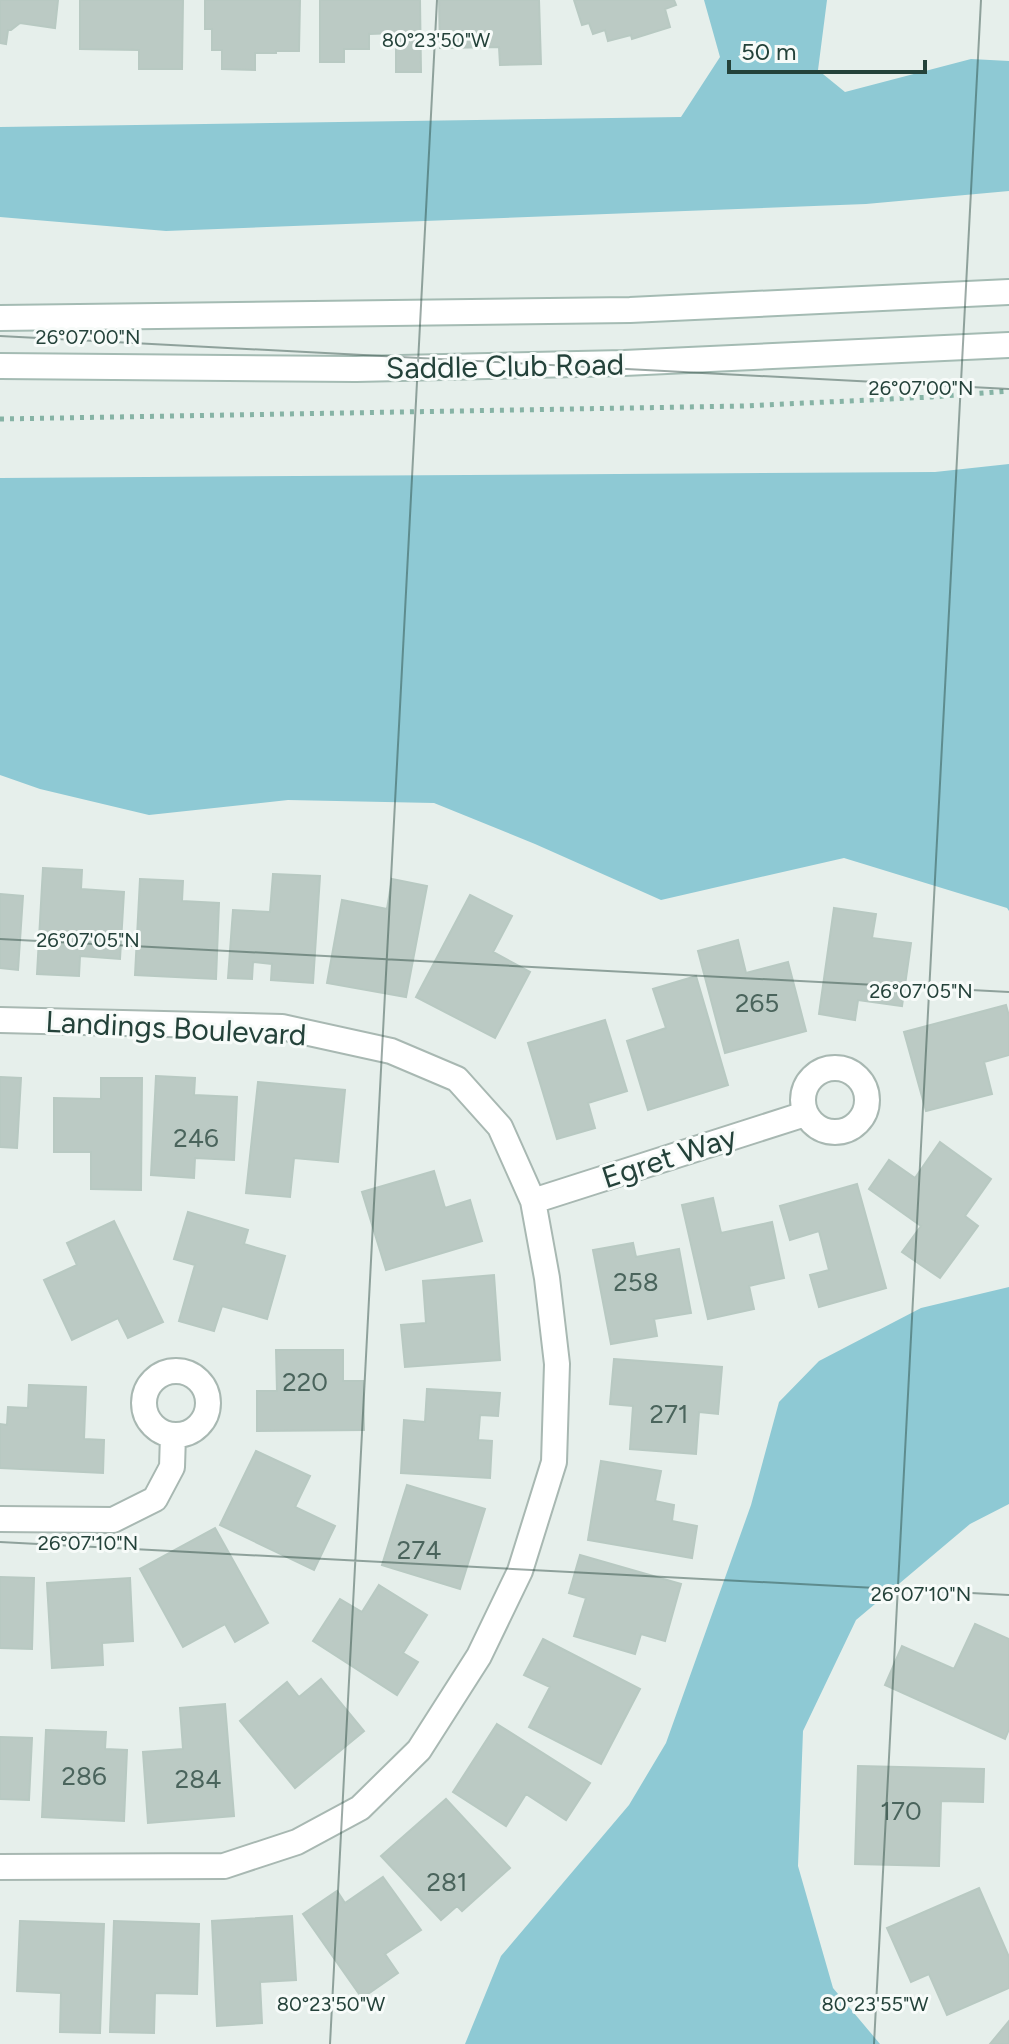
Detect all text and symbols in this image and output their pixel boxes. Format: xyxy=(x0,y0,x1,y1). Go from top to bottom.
scale bar xyxy=(729,24,925,74)
text: 80°23'50"W xyxy=(382,28,490,52)
text: 50 m xyxy=(741,37,797,66)
text: 26°07'00"N xyxy=(36,325,140,349)
street label: Saddle Club Road xyxy=(386,345,624,387)
text: 26°07'00"N xyxy=(869,376,973,400)
text: 26°07'05"N xyxy=(36,928,140,952)
text: 26°07'05"N xyxy=(869,979,973,1003)
house number: 265 xyxy=(735,987,779,1019)
street label: Landings Boulevard xyxy=(45,1003,307,1053)
street label: Egret Way xyxy=(597,1118,741,1196)
house number: 246 xyxy=(173,1122,219,1154)
house number: 258 xyxy=(613,1266,659,1298)
house number: 220 xyxy=(282,1366,328,1398)
house number: 271 xyxy=(649,1398,689,1430)
text: 26°07'10"N xyxy=(38,1531,138,1555)
house number: 274 xyxy=(397,1534,441,1566)
text: 26°07'10"N xyxy=(871,1582,971,1606)
house number: 286 xyxy=(61,1760,107,1792)
house number: 284 xyxy=(175,1763,221,1795)
house number: 170 xyxy=(880,1795,922,1827)
house number: 281 xyxy=(426,1866,468,1898)
text: 80°23'50"W xyxy=(277,1992,385,2016)
text: 80°23'55"W xyxy=(821,1992,929,2016)

